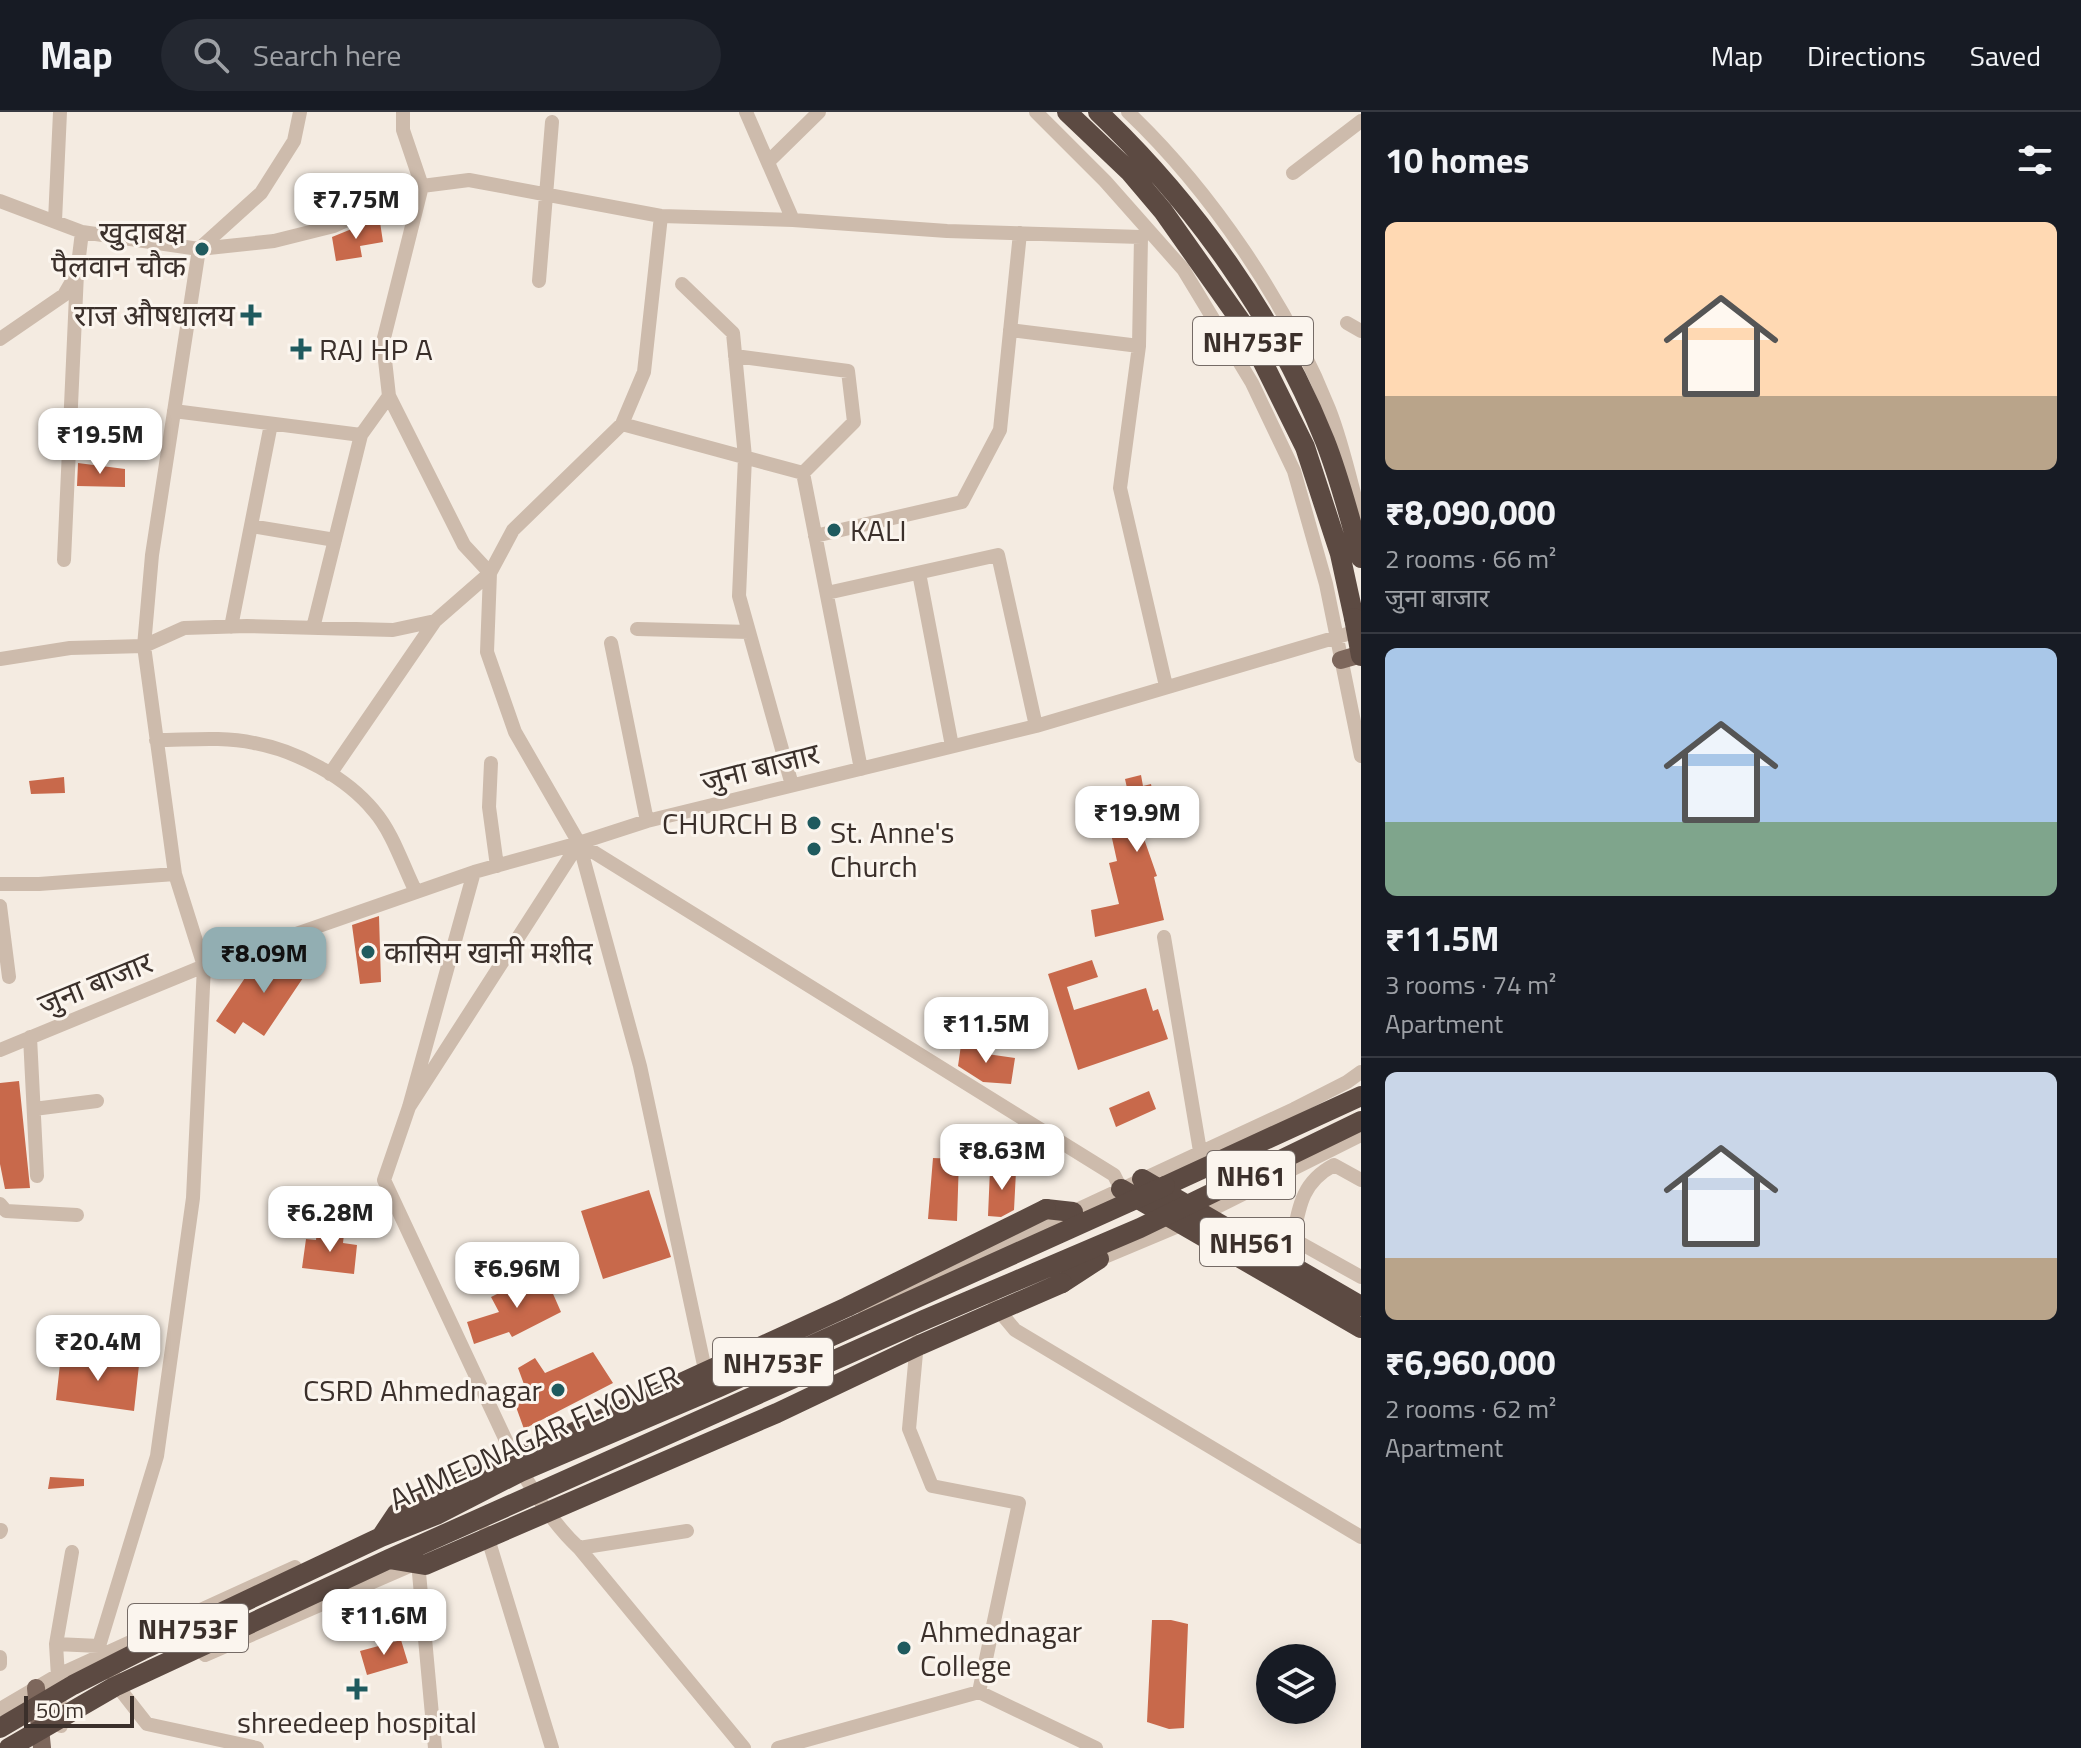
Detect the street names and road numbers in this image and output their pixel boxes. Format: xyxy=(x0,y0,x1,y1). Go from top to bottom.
road number: NH753F xyxy=(1193,317,1313,365)
street label: जुना बाजार xyxy=(696,730,825,804)
street label: जुना बाजार xyxy=(31,939,160,1027)
road number: NH61 xyxy=(1207,1151,1295,1199)
road number: NH561 xyxy=(1200,1218,1304,1266)
road number: NH753F xyxy=(713,1338,833,1386)
street label: AHMEDNAGAR FLYOVER xyxy=(382,1352,686,1522)
road number: NH753F xyxy=(128,1604,248,1652)

